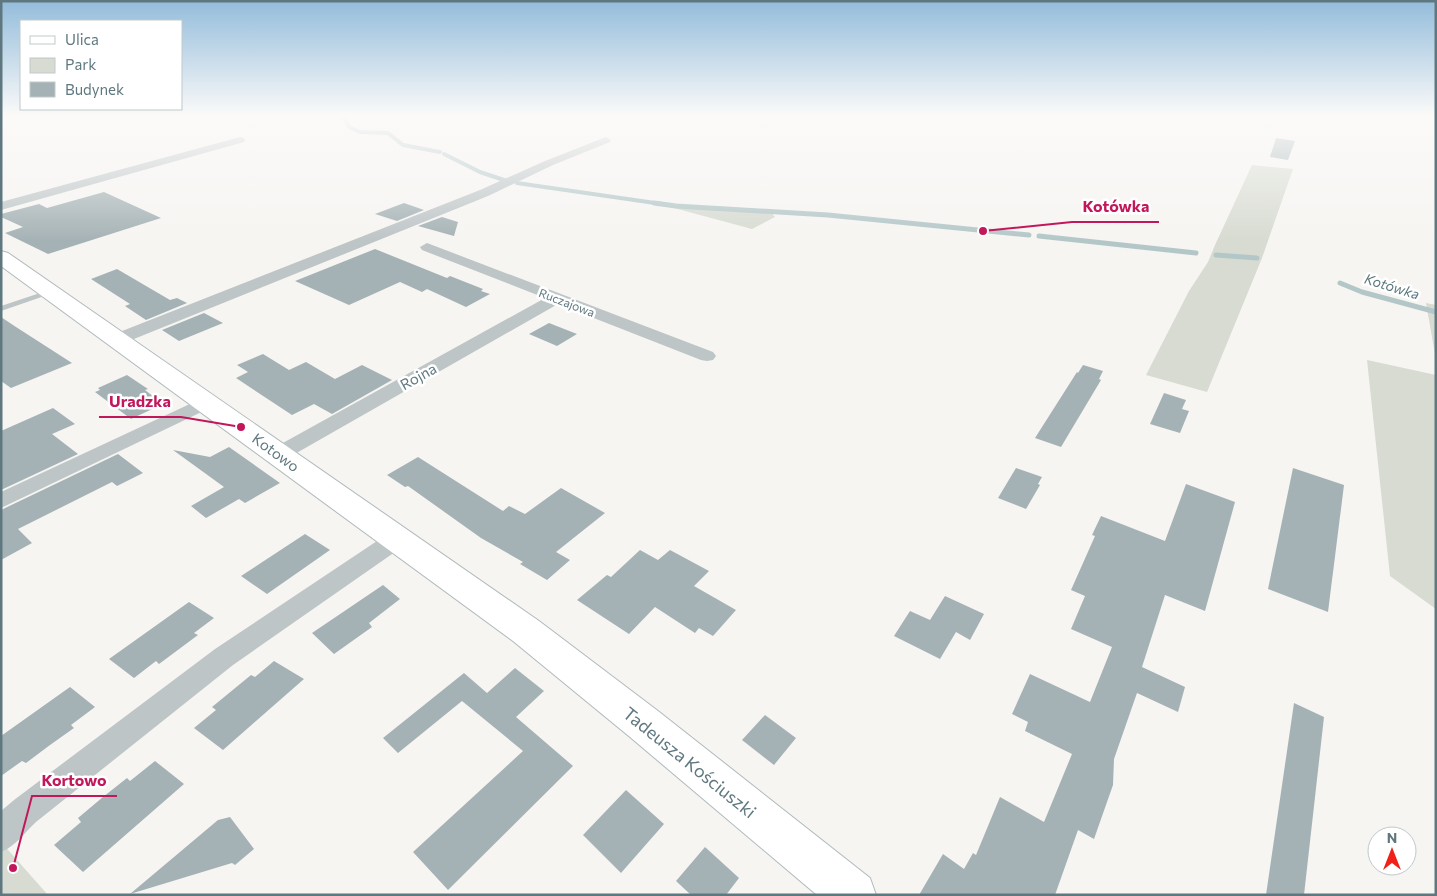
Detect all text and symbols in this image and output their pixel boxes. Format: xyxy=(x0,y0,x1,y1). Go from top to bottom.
legend xyxy=(20,20,182,110)
text: Ulica xyxy=(65,30,99,48)
text: Park xyxy=(65,55,96,73)
text: Budynek xyxy=(65,80,124,98)
callout: Kotówka xyxy=(1072,191,1159,222)
text: Kotówka xyxy=(1083,196,1149,215)
water label: Kotówka xyxy=(1362,270,1422,302)
street label: Ruczajowa xyxy=(537,285,597,319)
street label: Rojna xyxy=(397,359,439,393)
callout: Uradzka xyxy=(99,386,181,417)
text: Uradzka xyxy=(109,391,171,410)
street label: Kotowo xyxy=(249,429,303,475)
street label: Tadeusza Kościuszki xyxy=(619,702,761,822)
callout: Kortowo xyxy=(32,765,117,796)
text: Kortowo xyxy=(41,770,107,789)
north arrow xyxy=(1367,826,1417,876)
text: N xyxy=(1387,829,1397,846)

